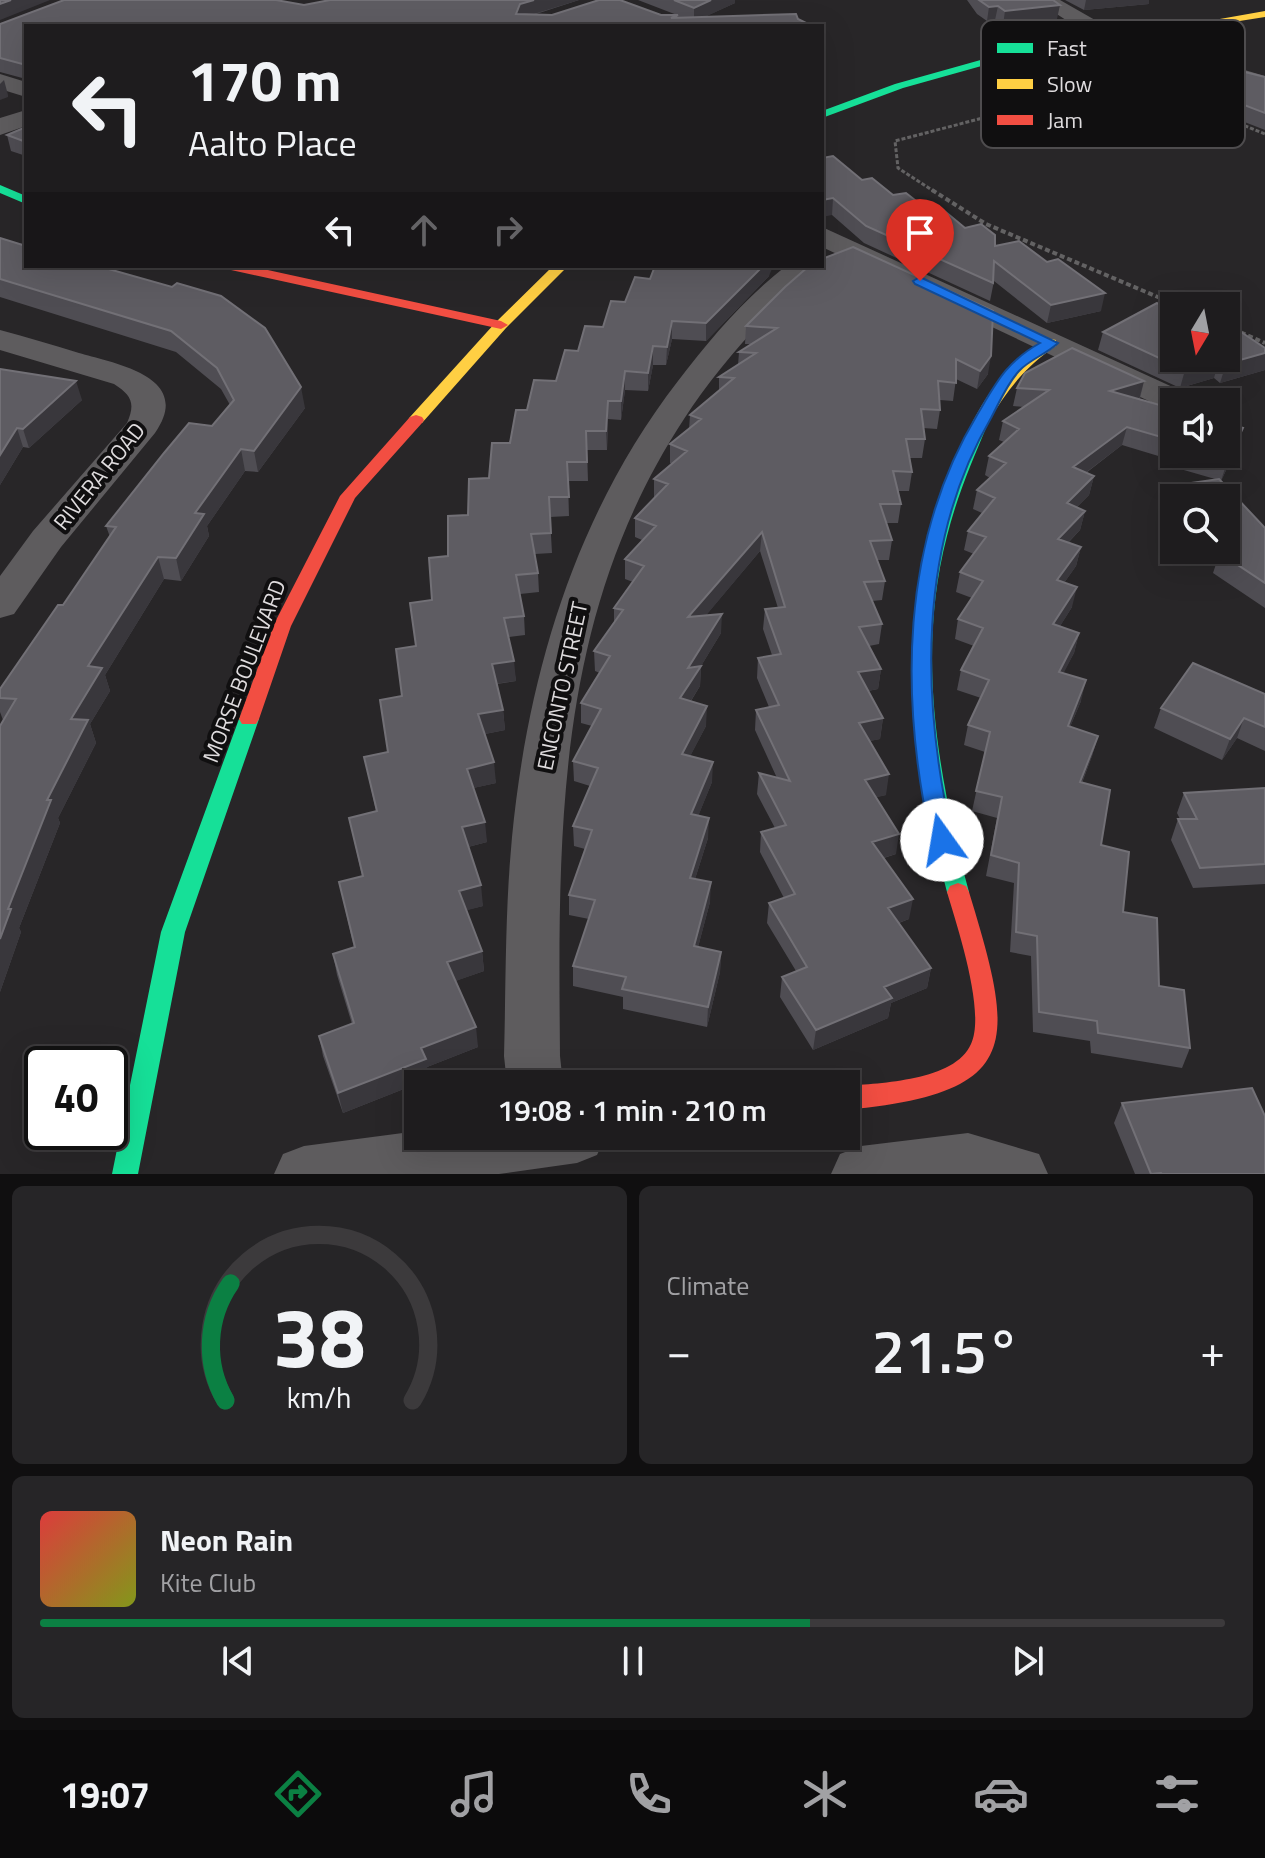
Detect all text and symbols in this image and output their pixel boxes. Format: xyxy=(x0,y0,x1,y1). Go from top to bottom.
legend xyxy=(981,20,1245,148)
text: Fast xyxy=(1047,31,1087,65)
text: 170 m xyxy=(188,38,341,123)
icon: left xyxy=(56,56,160,160)
text: Slow xyxy=(1047,67,1093,101)
text: Jam xyxy=(1047,103,1083,137)
text: Aalto Place xyxy=(188,115,357,170)
pin xyxy=(886,199,954,281)
icon: left xyxy=(318,208,362,252)
icon: ahead xyxy=(402,208,446,252)
icon: right xyxy=(486,208,530,252)
icon: arrive xyxy=(898,211,942,255)
north arrow xyxy=(1160,292,1240,372)
map controls xyxy=(1160,292,1240,564)
button: sound xyxy=(1160,388,1240,468)
street label: RIVERA ROAD xyxy=(45,415,153,537)
button: search xyxy=(1160,484,1240,564)
street label: MORSE BOULEVARD xyxy=(193,575,295,767)
street label: ENCONTO STREET xyxy=(528,598,597,773)
position arrow xyxy=(900,798,984,882)
speed limit sign: 40 xyxy=(24,1046,128,1150)
text: 19:08 · 1 min · 210 m xyxy=(497,1087,767,1133)
text: Climate xyxy=(667,1266,749,1305)
text: 38 xyxy=(273,1273,366,1399)
text: 21.5° xyxy=(871,1305,1020,1396)
text: − xyxy=(667,1317,691,1384)
text: + xyxy=(1200,1317,1225,1384)
text: km/h xyxy=(287,1376,352,1419)
text: Neon Rain xyxy=(160,1517,293,1563)
text: Kite Club xyxy=(160,1563,256,1602)
icon: previous xyxy=(216,1639,260,1683)
icon: pause xyxy=(611,1639,655,1683)
icon: next xyxy=(1006,1639,1050,1683)
icon: directions xyxy=(270,1766,326,1822)
icon: music xyxy=(446,1766,502,1822)
icon: phone xyxy=(621,1766,677,1822)
icon: climate xyxy=(797,1766,853,1822)
icon: car xyxy=(973,1766,1029,1822)
icon: filters xyxy=(1149,1766,1205,1822)
text: 19:07 xyxy=(60,1767,150,1822)

